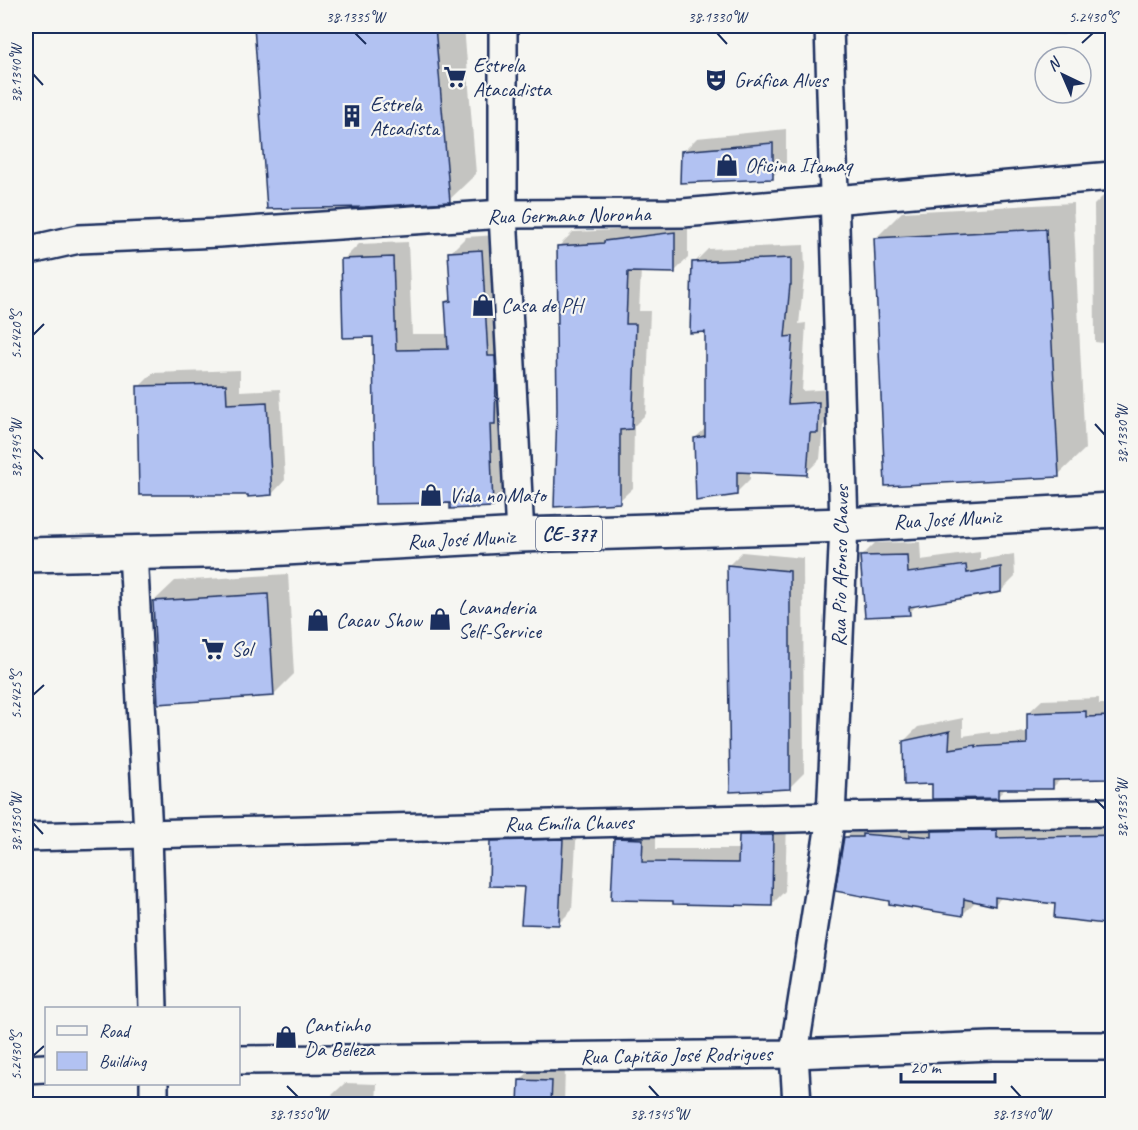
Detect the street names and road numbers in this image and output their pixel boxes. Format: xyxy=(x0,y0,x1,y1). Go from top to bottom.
street label: Rua Germano Noronha xyxy=(487,201,652,229)
street label: Rua Pio Afonso Chaves xyxy=(826,483,854,647)
street label: Rua José Muniz xyxy=(893,503,1004,535)
road number: CE-377 xyxy=(536,517,602,551)
street label: Rua José Muniz xyxy=(407,523,518,555)
street label: Rua Emília Chaves xyxy=(504,809,635,837)
street label: Rua Capitão José Rodrigues xyxy=(580,1040,774,1070)

